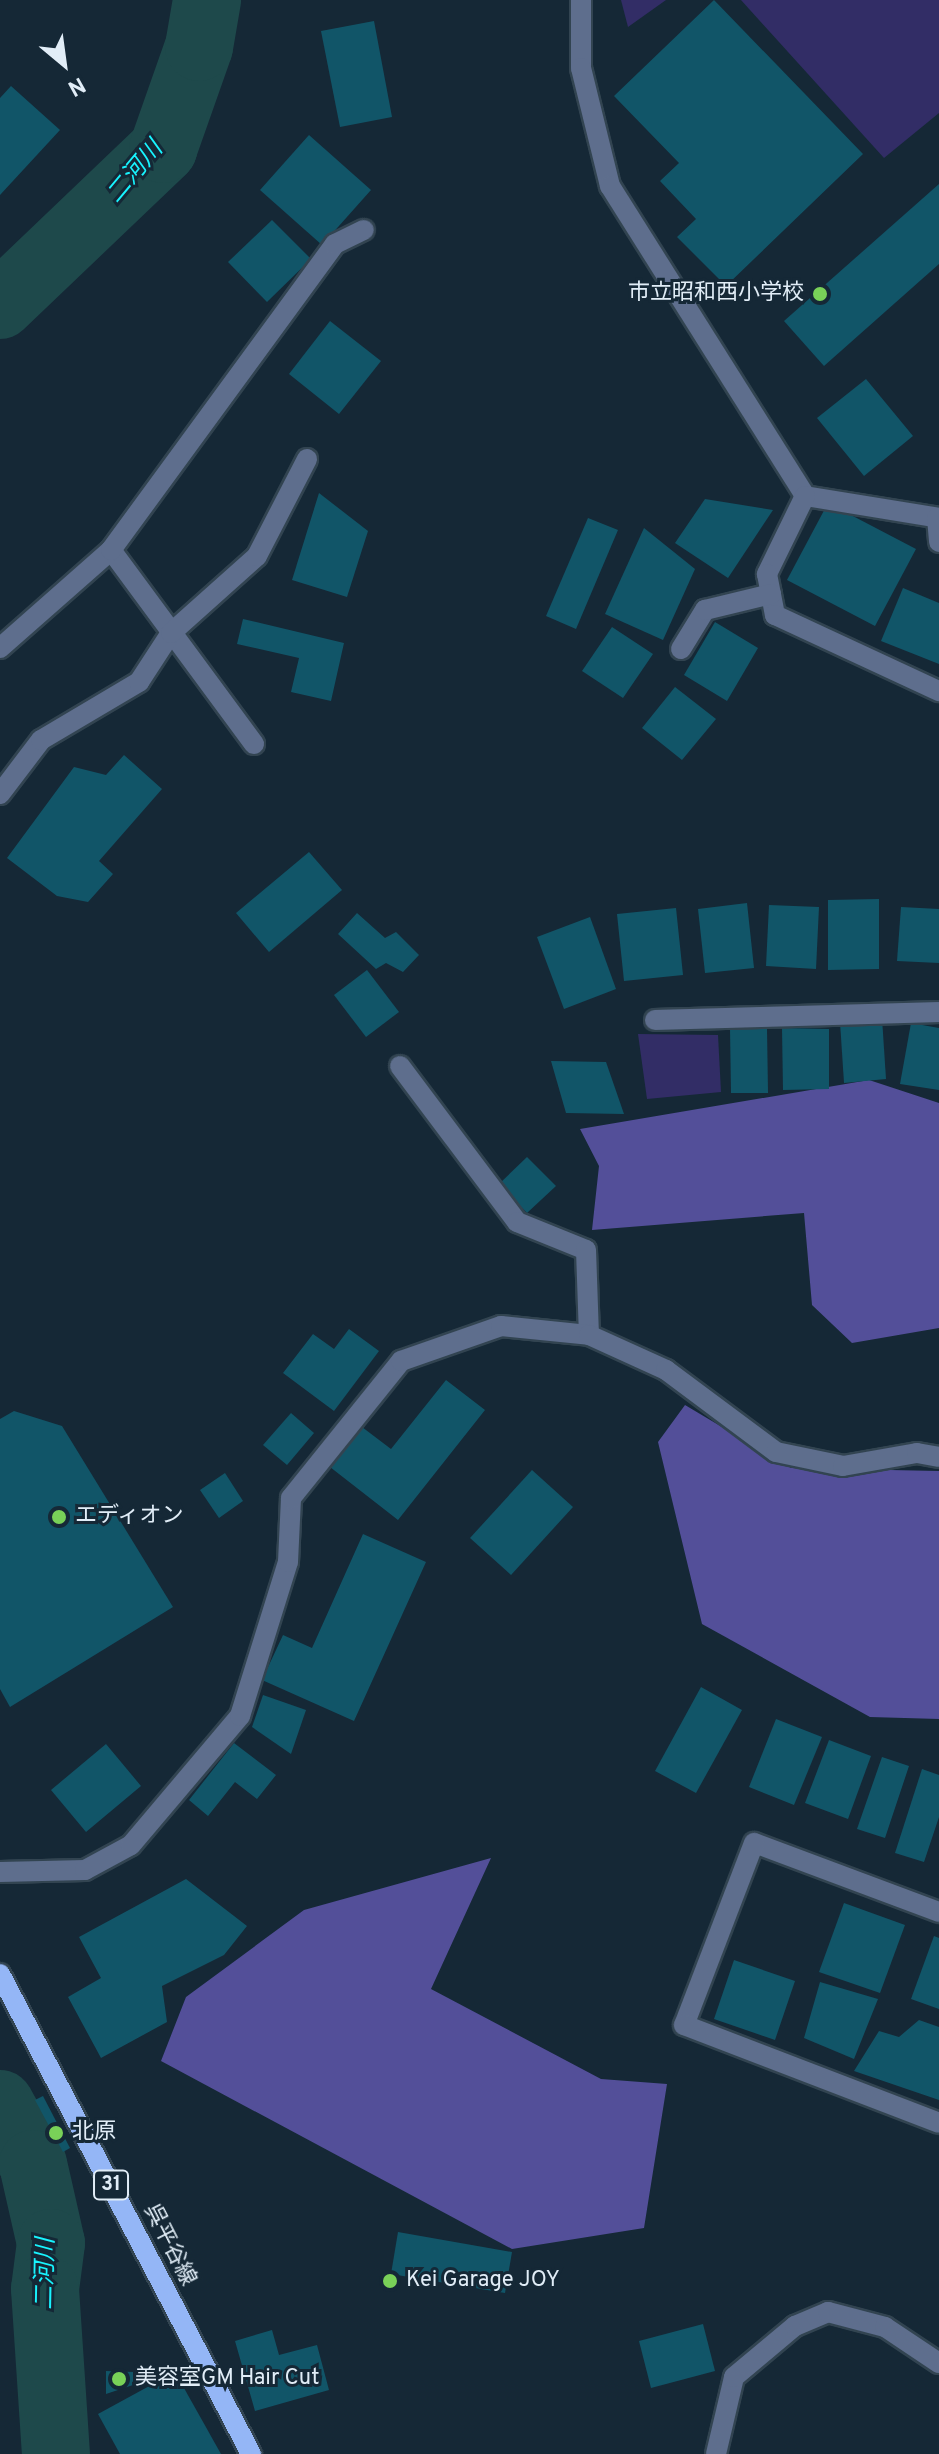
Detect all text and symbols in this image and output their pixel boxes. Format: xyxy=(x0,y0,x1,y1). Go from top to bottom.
north arrow xyxy=(24,24,104,104)
text: N xyxy=(62,70,89,101)
water label: 二河川 xyxy=(102,136,170,210)
place label: 市立昭和西小学校 xyxy=(628,281,804,307)
marker: 市立昭和西小学校 xyxy=(811,285,829,303)
place label: エディオン xyxy=(75,1504,185,1530)
marker: エディオン xyxy=(50,1508,68,1526)
place label: 北原 xyxy=(72,2120,116,2146)
marker: 北原 xyxy=(47,2124,65,2142)
road number: 31 xyxy=(93,2169,129,2201)
street label: 呉平谷線 xyxy=(137,2200,201,2290)
water label: 二河川 xyxy=(32,2238,62,2310)
place label: Kei Garage JOY xyxy=(406,2268,560,2294)
marker: Kei Garage JOY xyxy=(381,2272,399,2290)
place label: 美容室GM Hair Cut xyxy=(135,2366,320,2392)
marker: 美容室GM Hair Cut xyxy=(110,2370,128,2388)

